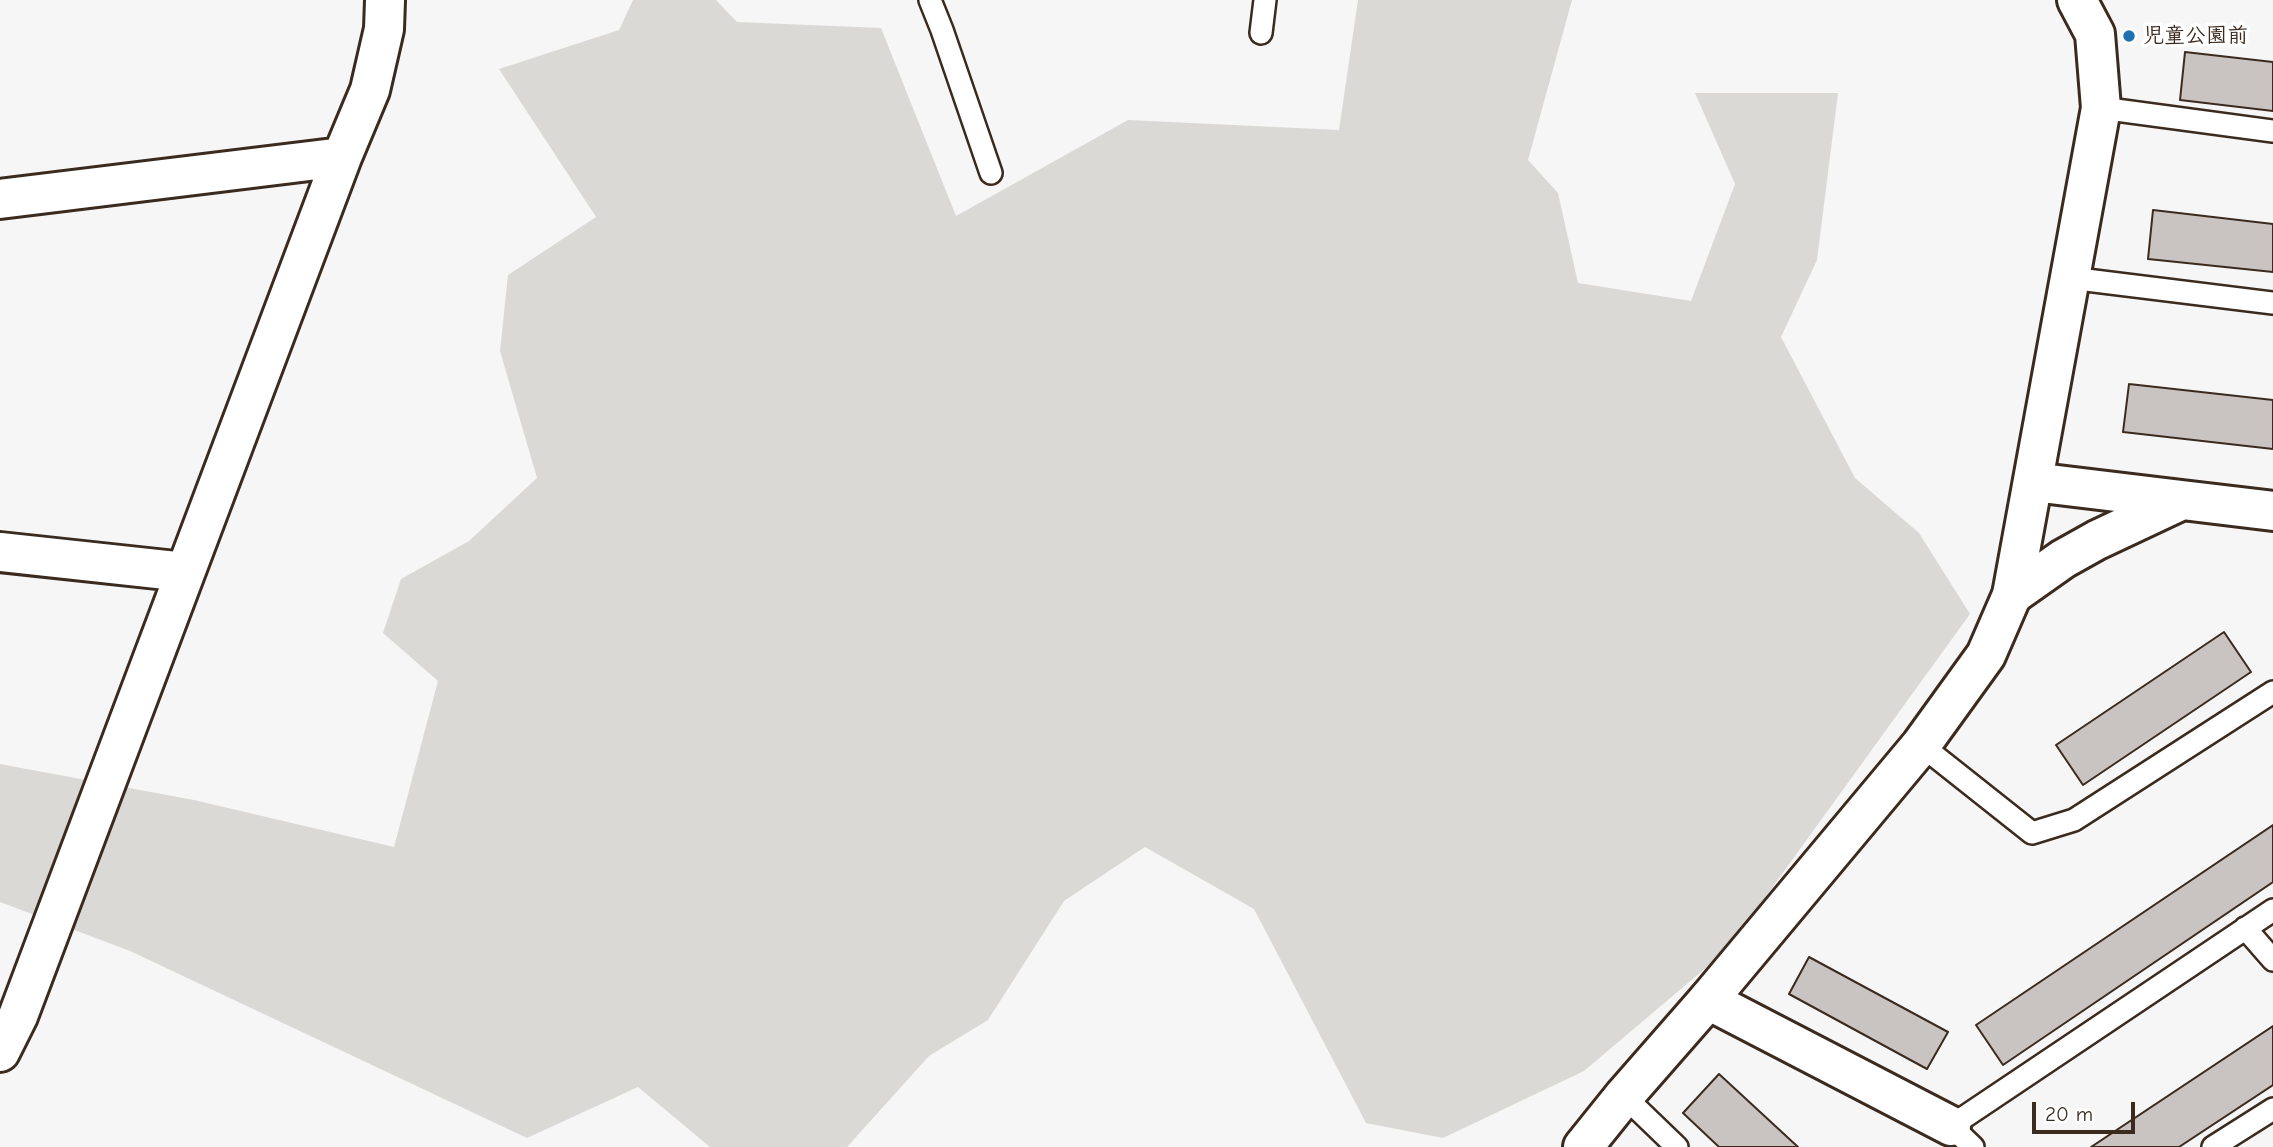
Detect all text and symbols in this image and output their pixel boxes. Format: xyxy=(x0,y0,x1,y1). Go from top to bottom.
place label: 児童公園前 xyxy=(2143,23,2248,49)
marker: 児童公園前 xyxy=(2121,28,2137,44)
scale bar xyxy=(2035,1088,2138,1132)
text: 20 m xyxy=(2045,1102,2093,1126)

